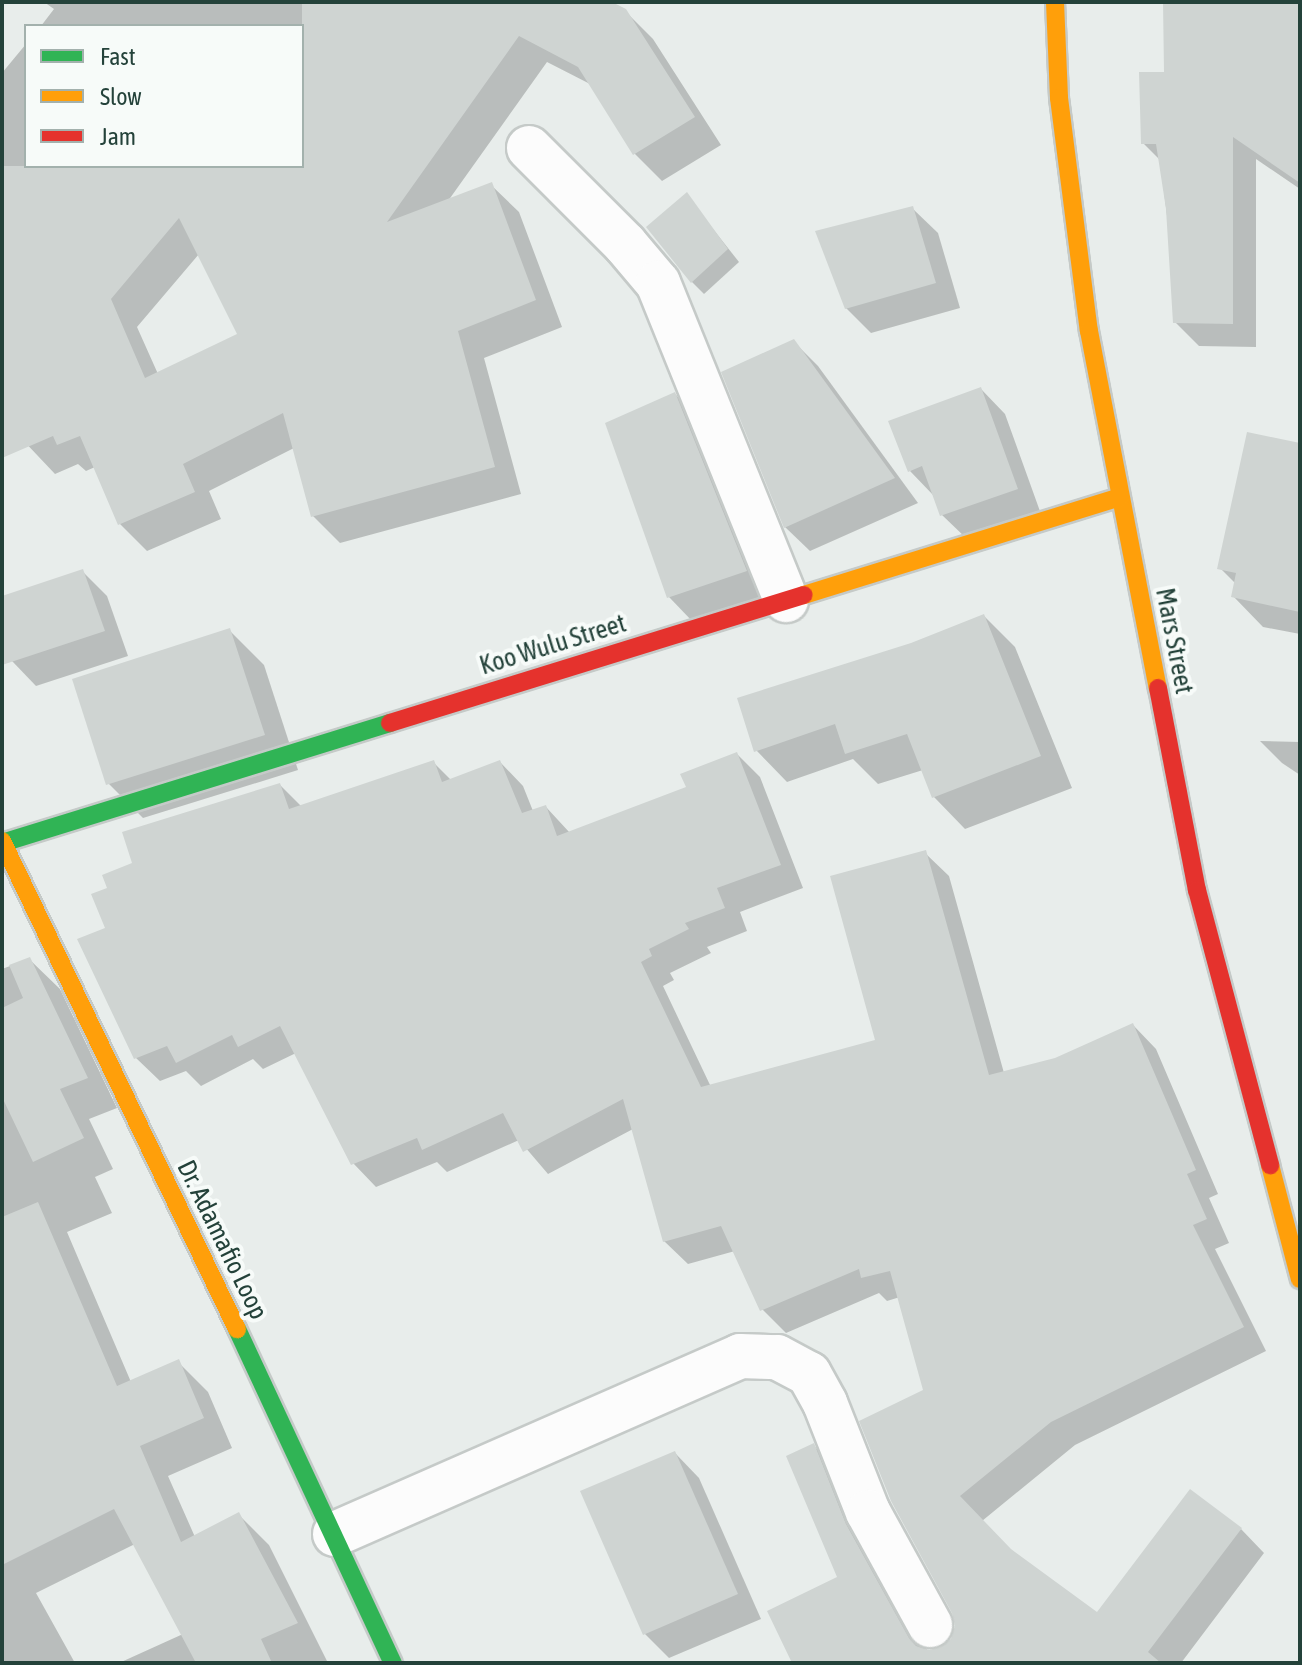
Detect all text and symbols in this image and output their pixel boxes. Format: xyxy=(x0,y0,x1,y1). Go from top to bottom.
legend xyxy=(24,24,304,168)
text: Fast xyxy=(100,43,136,70)
text: Slow xyxy=(100,83,142,110)
text: Jam xyxy=(100,123,136,150)
street label: Mars Street xyxy=(1148,586,1200,696)
street label: Koo Wulu Street xyxy=(476,608,630,682)
street label: Dr. Adamafio Loop xyxy=(170,1155,274,1325)

